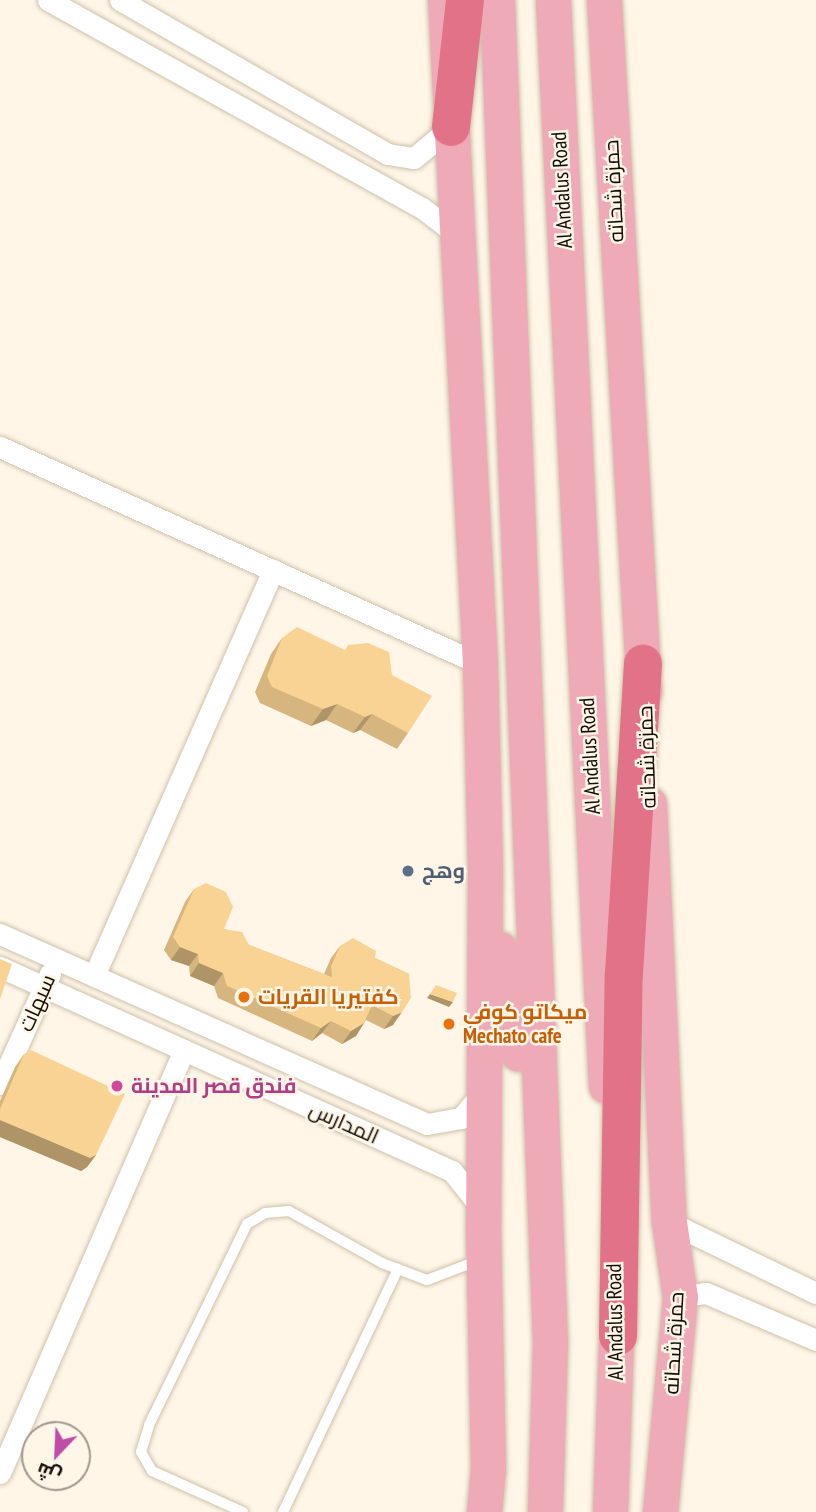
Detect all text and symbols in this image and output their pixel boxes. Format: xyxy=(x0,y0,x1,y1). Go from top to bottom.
street label: Al Andalus Road xyxy=(546,131,578,249)
street label: حمزة شحاته xyxy=(599,139,629,243)
street label: Al Andalus Road xyxy=(574,697,606,815)
street label: حمزة شحاته xyxy=(633,705,661,809)
place label: وهج xyxy=(422,858,465,884)
marker: وهج xyxy=(400,863,416,879)
street label: سبهات xyxy=(13,970,61,1036)
place label: كفتيريا القريات xyxy=(258,984,399,1010)
marker: كفتيريا القريات xyxy=(236,989,252,1005)
place label: ميكاتو كوفي Mechato cafe xyxy=(463,999,587,1049)
marker: ميكاتو كوفي Mechato cafe xyxy=(441,1016,457,1032)
place label: فندق قصر المدينة xyxy=(131,1073,296,1099)
marker: فندق قصر المدينة xyxy=(109,1078,125,1094)
street label: المدارس xyxy=(305,1097,383,1149)
street label: Al Andalus Road xyxy=(601,1263,629,1381)
street label: حمزة شحاته xyxy=(659,1291,689,1395)
north arrow xyxy=(21,1421,91,1491)
text: ش xyxy=(33,1458,64,1489)

